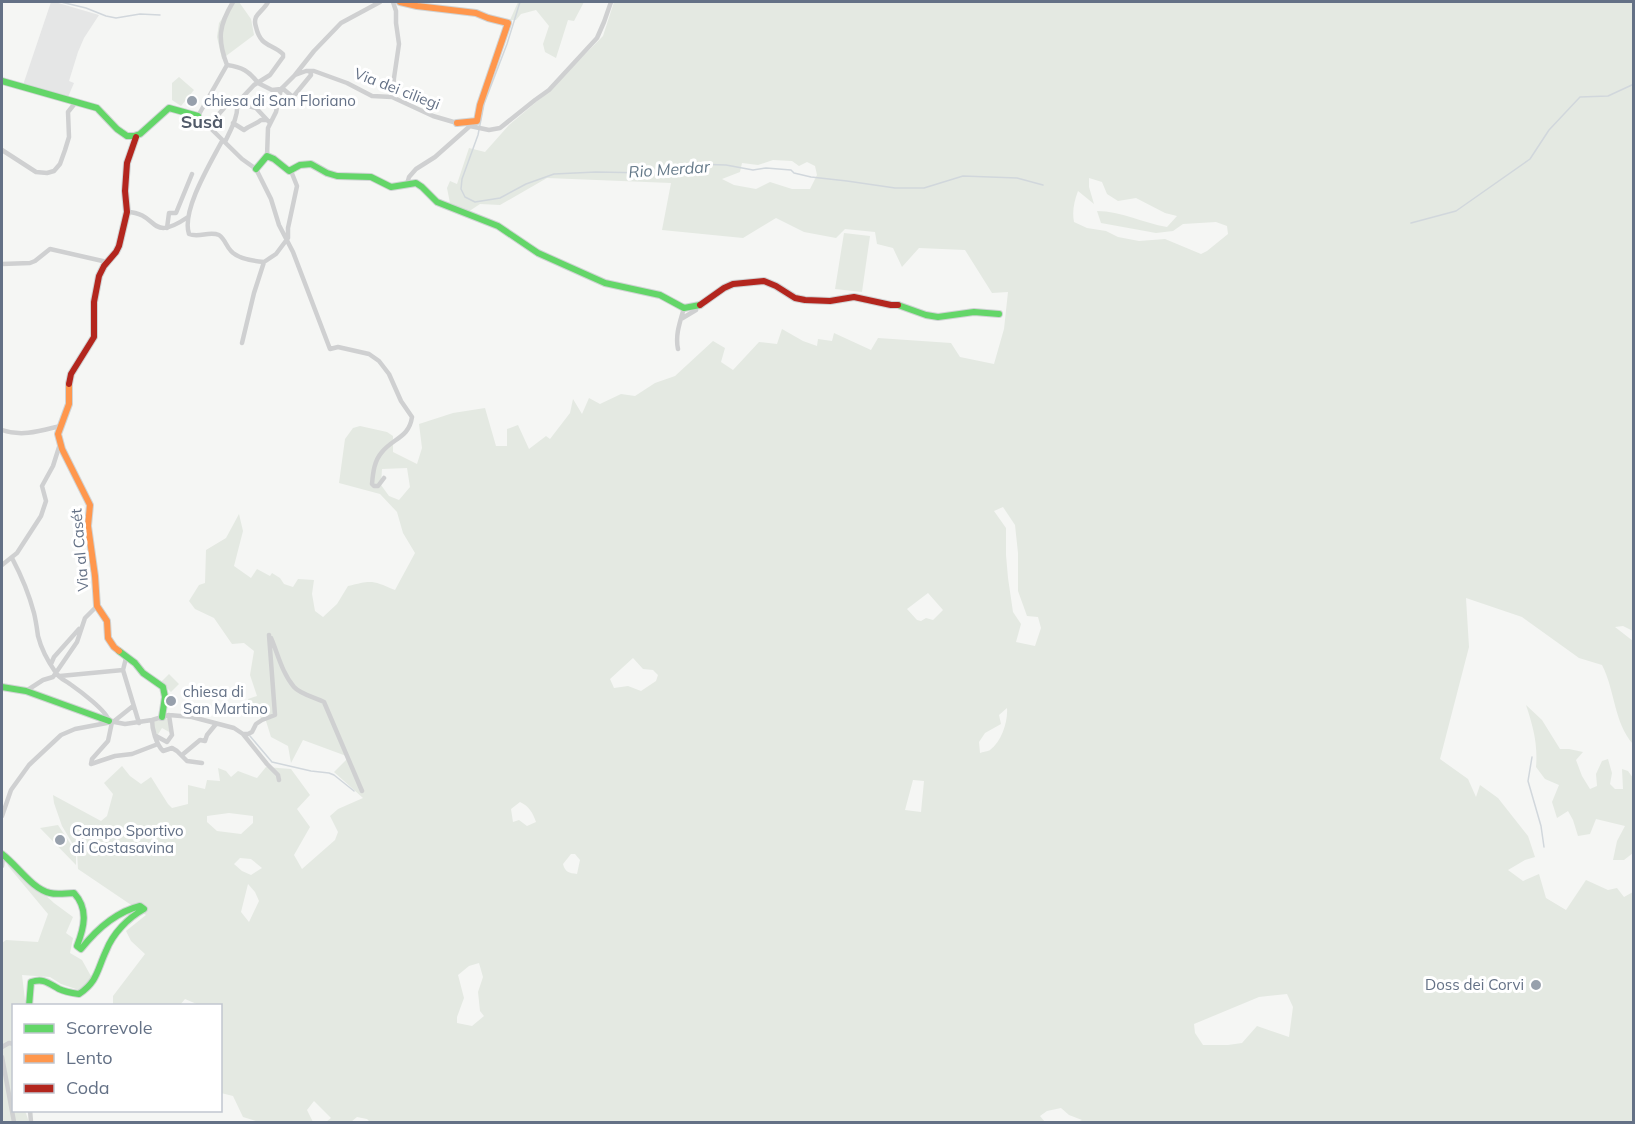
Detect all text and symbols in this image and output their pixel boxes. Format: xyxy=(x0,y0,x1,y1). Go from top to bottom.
street label: Via dei ciliegi xyxy=(352,63,443,114)
place label: chiesa di San Floriano xyxy=(204,91,356,110)
marker: chiesa di San Floriano xyxy=(185,94,199,108)
district label: Susà xyxy=(181,110,223,133)
water label: Rio Merdar xyxy=(628,156,711,182)
street label: Via al Casét xyxy=(66,508,93,592)
place label: chiesa di San Martino xyxy=(183,682,268,718)
marker: chiesa di San Martino xyxy=(164,694,178,708)
place label: Campo Sportivo di Costasavina xyxy=(72,821,184,857)
marker: Campo Sportivo di Costasavina xyxy=(53,833,67,847)
place label: Doss dei Corvi xyxy=(1425,975,1524,994)
marker: Doss dei Corvi xyxy=(1529,978,1543,992)
legend xyxy=(12,1004,222,1112)
text: Scorrevole xyxy=(66,1016,153,1039)
text: Lento xyxy=(66,1046,113,1069)
text: Coda xyxy=(66,1076,110,1099)

